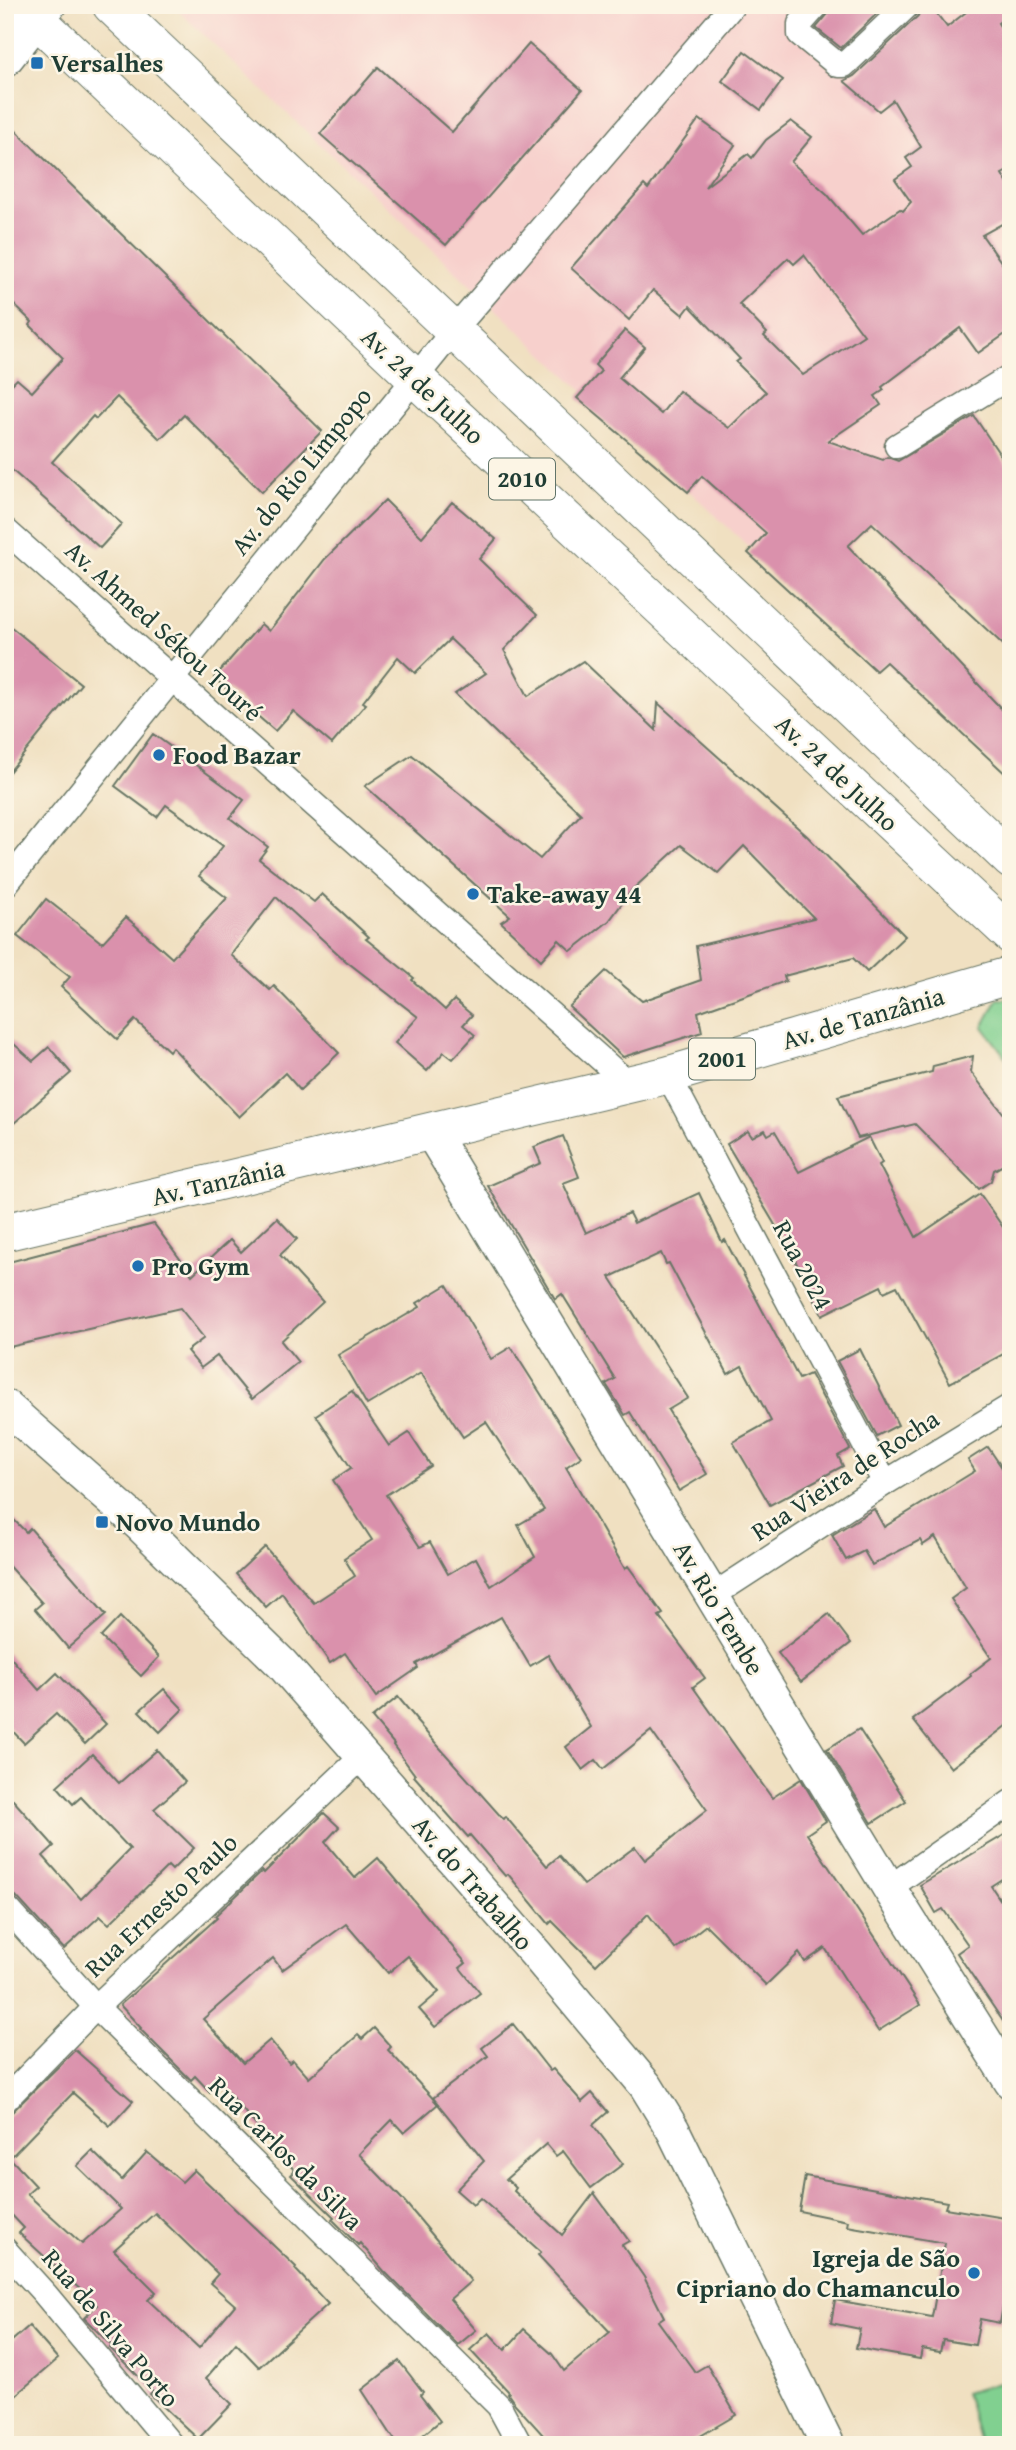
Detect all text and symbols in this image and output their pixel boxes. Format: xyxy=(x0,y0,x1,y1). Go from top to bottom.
place label: Versalhes xyxy=(51,43,163,82)
marker: Versalhes xyxy=(29,55,45,71)
street label: Av. 24 de Julho xyxy=(353,318,494,453)
street label: Av. do Rio Limpopo xyxy=(220,378,381,563)
road number: 2010 xyxy=(489,458,555,500)
street label: Av. Ahmed Sékou Touré xyxy=(57,531,272,730)
street label: Av. 24 de Julho xyxy=(767,705,908,840)
place label: Food Bazar xyxy=(173,735,301,774)
marker: Food Bazar xyxy=(151,747,167,763)
place label: Take-away 44 xyxy=(487,874,642,913)
marker: Take-away 44 xyxy=(465,886,481,902)
street label: Av. de Tanzânia xyxy=(777,976,949,1059)
road number: 2001 xyxy=(689,1038,755,1079)
street label: Av. Tanzânia xyxy=(148,1147,289,1216)
street label: Rua 2024 xyxy=(763,1213,843,1317)
place label: Pro Gym xyxy=(152,1246,250,1285)
marker: Pro Gym xyxy=(130,1258,146,1274)
street label: Rua Vieira de Rocha xyxy=(743,1399,947,1550)
place label: Novo Mundo xyxy=(116,1502,261,1541)
marker: Novo Mundo xyxy=(94,1514,110,1530)
street label: Av. Rio Tembe xyxy=(664,1533,775,1682)
street label: Av. do Trabalho xyxy=(404,1806,543,1959)
street label: Rua Ernesto Paulo xyxy=(75,1823,246,1986)
street label: Rua Carlos da Silva xyxy=(200,2066,373,2239)
place label: Igreja de São Cipriano do Chamanculo xyxy=(677,2238,960,2307)
street label: Rua de Silva Porto xyxy=(33,2240,190,2416)
marker: Igreja de São Cipriano do Chamanculo xyxy=(966,2265,982,2281)

